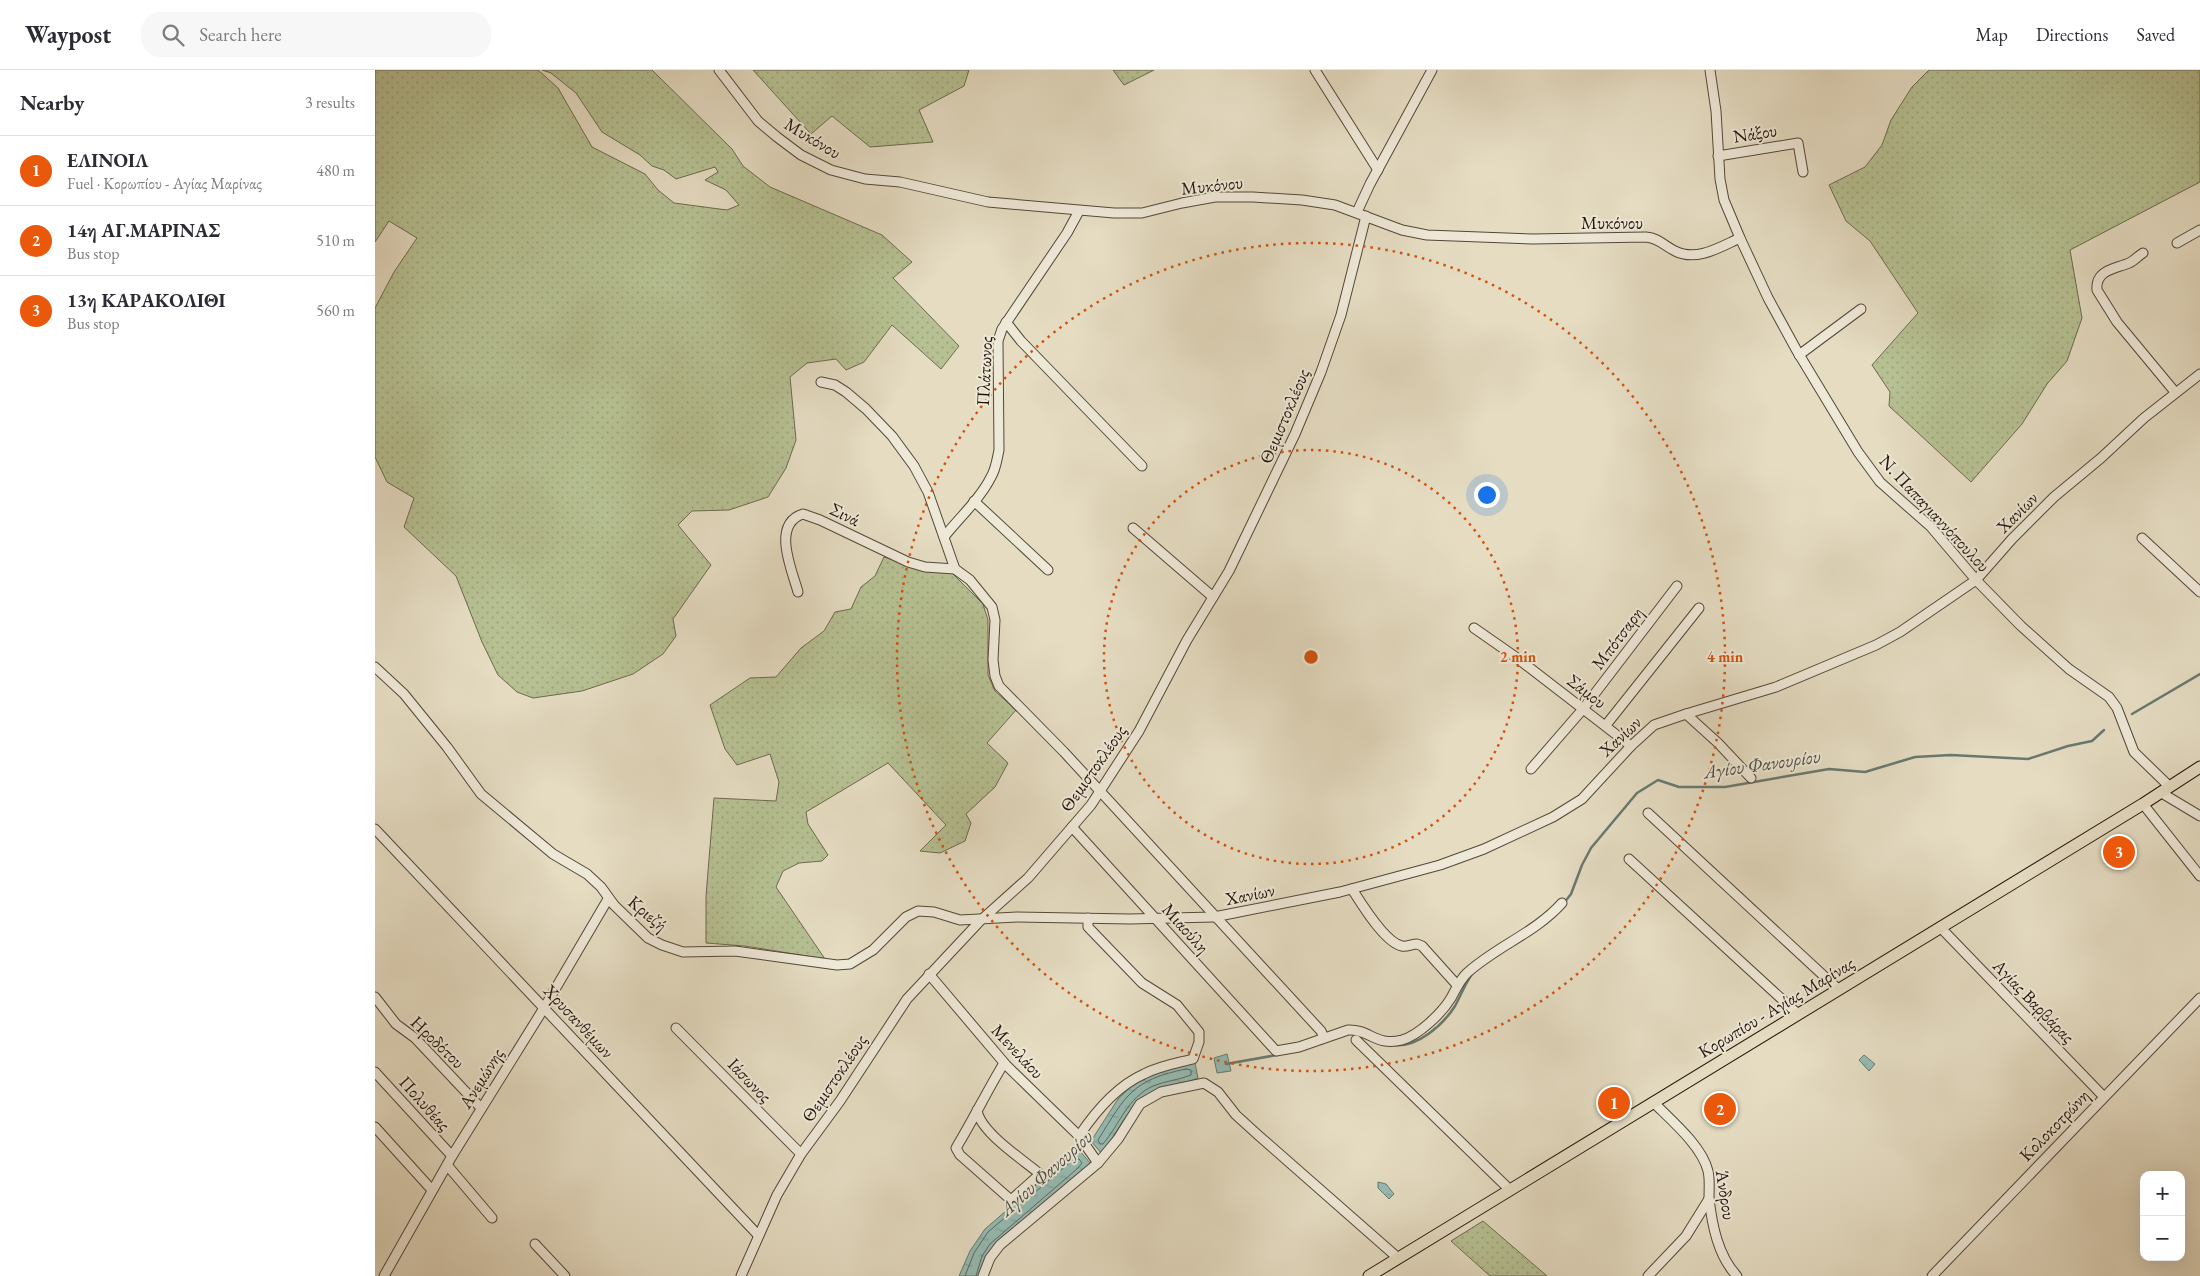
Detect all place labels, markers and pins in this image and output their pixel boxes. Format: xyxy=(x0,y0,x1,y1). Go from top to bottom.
centre of rings xyxy=(1302,648,1320,666)
pin: 3 xyxy=(2103,833,2135,871)
pin: 1 xyxy=(1598,1084,1630,1122)
pin: 2 xyxy=(1704,1090,1736,1128)

